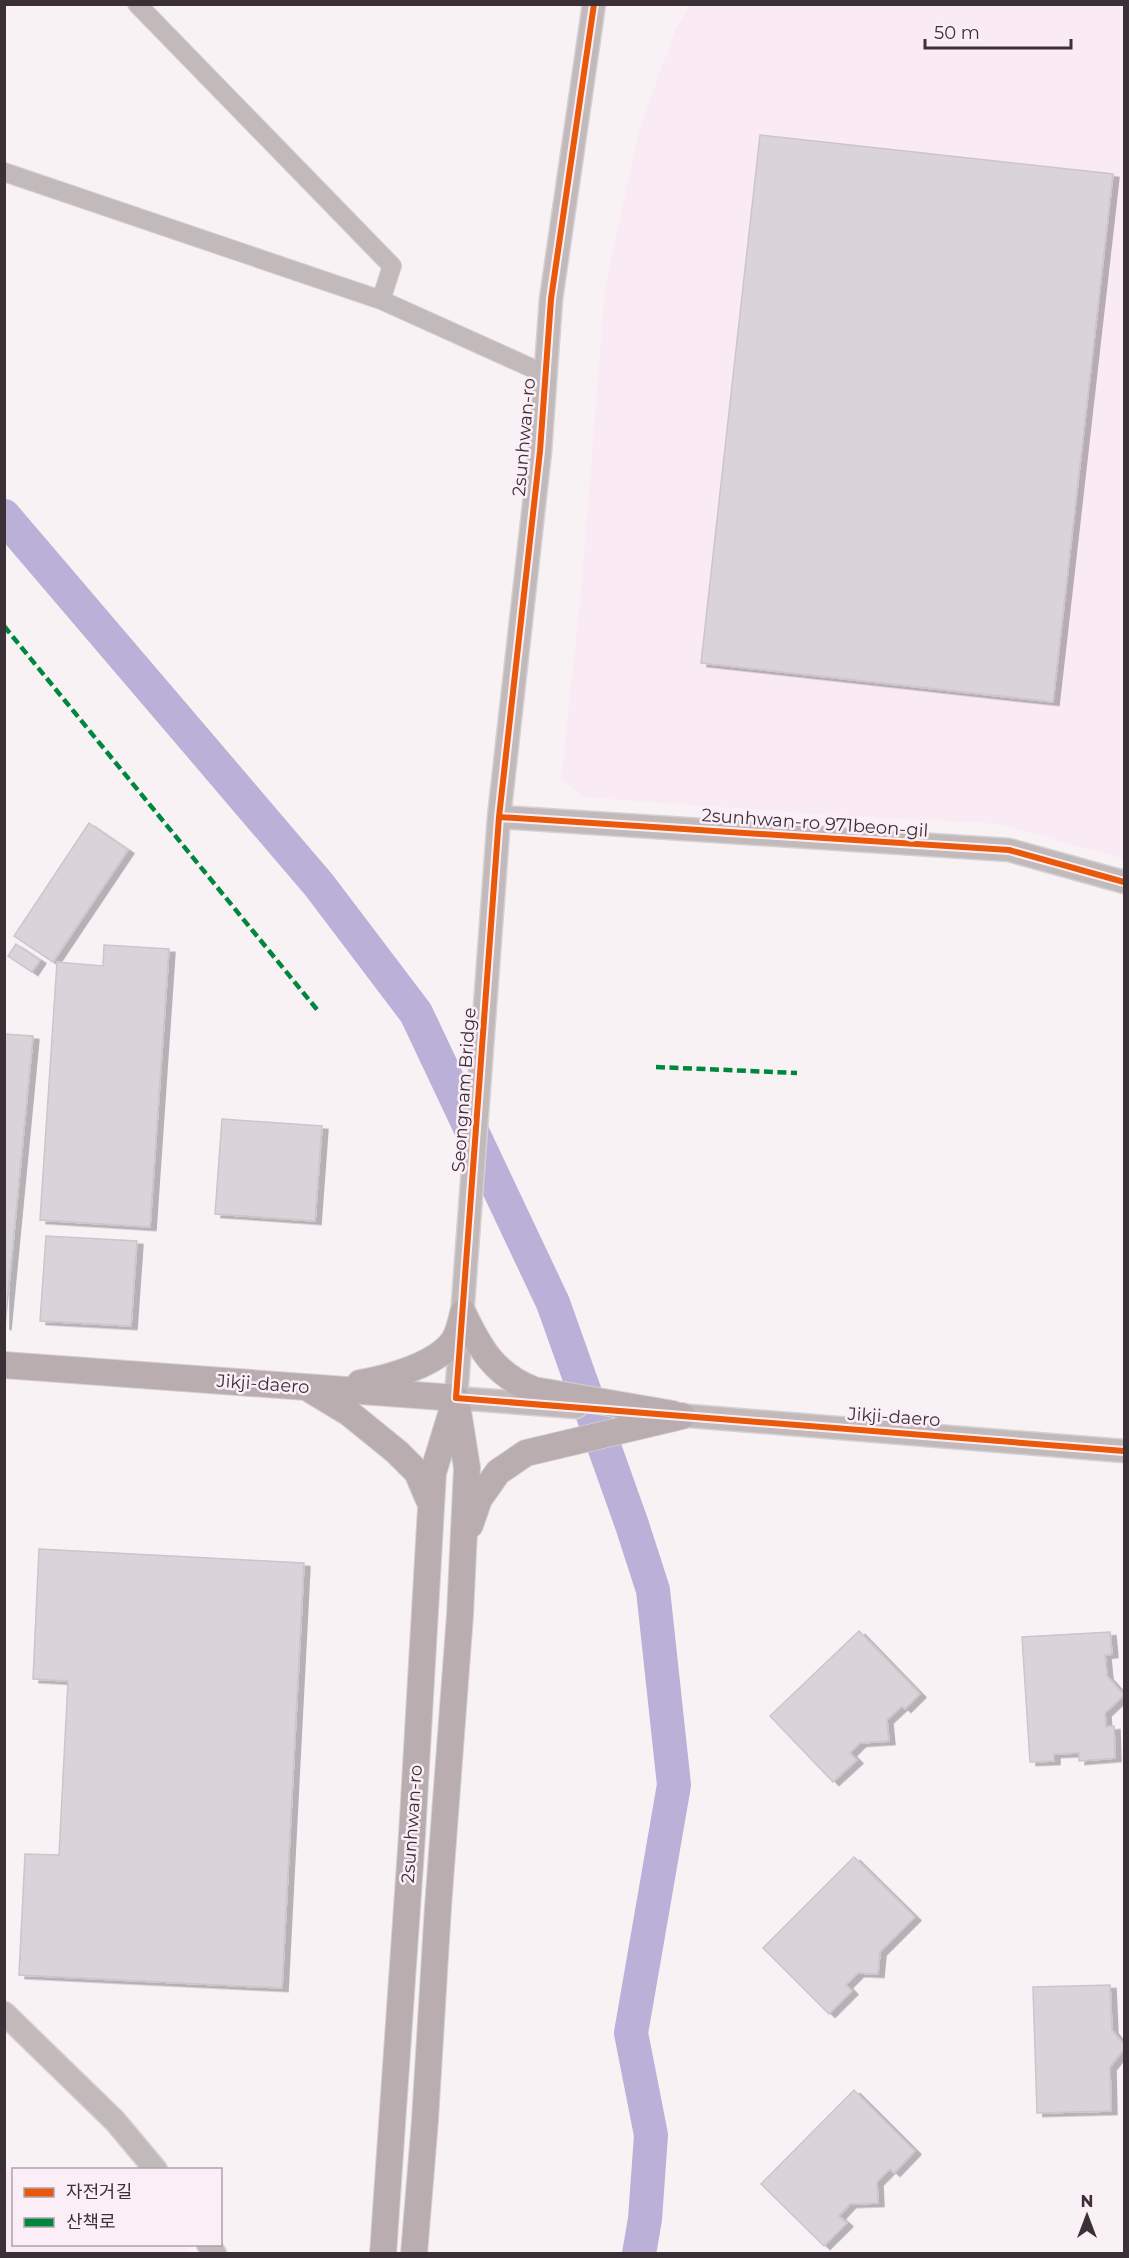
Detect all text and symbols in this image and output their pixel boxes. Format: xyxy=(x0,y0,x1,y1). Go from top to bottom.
scale bar xyxy=(925,12,1070,50)
text: 50 m xyxy=(934,22,980,44)
street label: 2sunhwan-ro xyxy=(508,377,540,497)
street label: 2sunhwan-ro 971beon-gil xyxy=(701,804,929,842)
street label: Seongnam Bridge xyxy=(447,1007,481,1173)
street label: Jikji-daero xyxy=(215,1370,310,1398)
street label: Jikji-daero xyxy=(846,1403,941,1431)
street label: 2sunhwan-ro xyxy=(397,1764,427,1884)
legend xyxy=(12,2168,222,2246)
text: 자전거길 xyxy=(66,2181,132,2203)
north arrow xyxy=(1057,2186,1117,2246)
text: N xyxy=(1081,2192,1093,2211)
text: 산책로 xyxy=(66,2211,116,2233)

